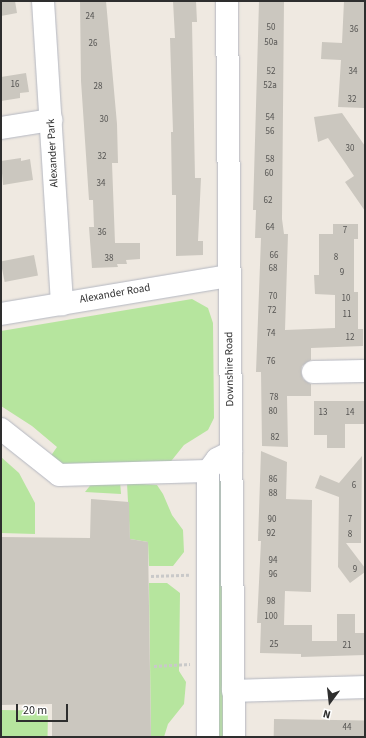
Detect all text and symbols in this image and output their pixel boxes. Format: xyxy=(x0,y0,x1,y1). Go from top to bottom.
house number: 24 xyxy=(86,12,94,22)
house number: 50 xyxy=(267,23,275,33)
house number: 36 xyxy=(350,25,358,35)
house number: 50a xyxy=(264,38,278,48)
house number: 26 xyxy=(89,39,97,49)
house number: 52 xyxy=(267,67,275,77)
house number: 34 xyxy=(349,67,357,77)
house number: 16 xyxy=(11,80,19,90)
house number: 52a xyxy=(263,81,277,91)
house number: 28 xyxy=(94,82,102,92)
house number: 32 xyxy=(348,95,356,105)
house number: 54 xyxy=(266,113,274,123)
house number: 30 xyxy=(100,115,108,125)
street label: Alexander Park xyxy=(45,118,61,188)
house number: 56 xyxy=(266,127,274,137)
house number: 30 xyxy=(346,144,354,154)
house number: 32 xyxy=(98,152,106,162)
house number: 58 xyxy=(266,155,274,165)
house number: 60 xyxy=(265,169,273,179)
house number: 34 xyxy=(97,179,105,189)
house number: 62 xyxy=(264,196,272,206)
house number: 64 xyxy=(266,223,274,233)
house number: 7 xyxy=(343,226,347,236)
house number: 36 xyxy=(98,228,106,238)
house number: 66 xyxy=(270,251,278,261)
house number: 8 xyxy=(334,253,338,263)
house number: 38 xyxy=(105,254,113,264)
house number: 68 xyxy=(269,264,277,274)
house number: 9 xyxy=(340,268,344,278)
street label: Alexander Road xyxy=(79,281,151,307)
house number: 70 xyxy=(269,292,277,302)
house number: 10 xyxy=(342,294,350,304)
house number: 72 xyxy=(268,306,276,316)
house number: 11 xyxy=(343,310,351,320)
house number: 74 xyxy=(267,329,275,339)
street label: Downshire Road xyxy=(223,331,237,407)
house number: 12 xyxy=(346,333,354,343)
house number: 76 xyxy=(267,357,275,367)
house number: 78 xyxy=(270,393,278,403)
house number: 80 xyxy=(269,407,277,417)
house number: 13 xyxy=(319,408,327,418)
house number: 14 xyxy=(346,408,354,418)
house number: 82 xyxy=(271,433,279,443)
house number: 86 xyxy=(269,475,277,485)
house number: 6 xyxy=(352,481,356,491)
house number: 88 xyxy=(269,489,277,499)
house number: 90 xyxy=(268,515,276,525)
house number: 7 xyxy=(348,515,352,525)
house number: 92 xyxy=(267,529,275,539)
house number: 8 xyxy=(348,530,352,540)
house number: 94 xyxy=(269,556,277,566)
house number: 9 xyxy=(353,565,357,575)
house number: 96 xyxy=(269,570,277,580)
house number: 98 xyxy=(267,597,275,607)
house number: 100 xyxy=(264,612,278,622)
house number: 25 xyxy=(270,640,278,650)
house number: 21 xyxy=(343,641,351,651)
north arrow xyxy=(310,682,350,722)
scale bar xyxy=(18,696,70,722)
text: 20 m xyxy=(23,702,47,719)
text: N xyxy=(321,706,332,722)
house number: 44 xyxy=(343,723,351,733)

